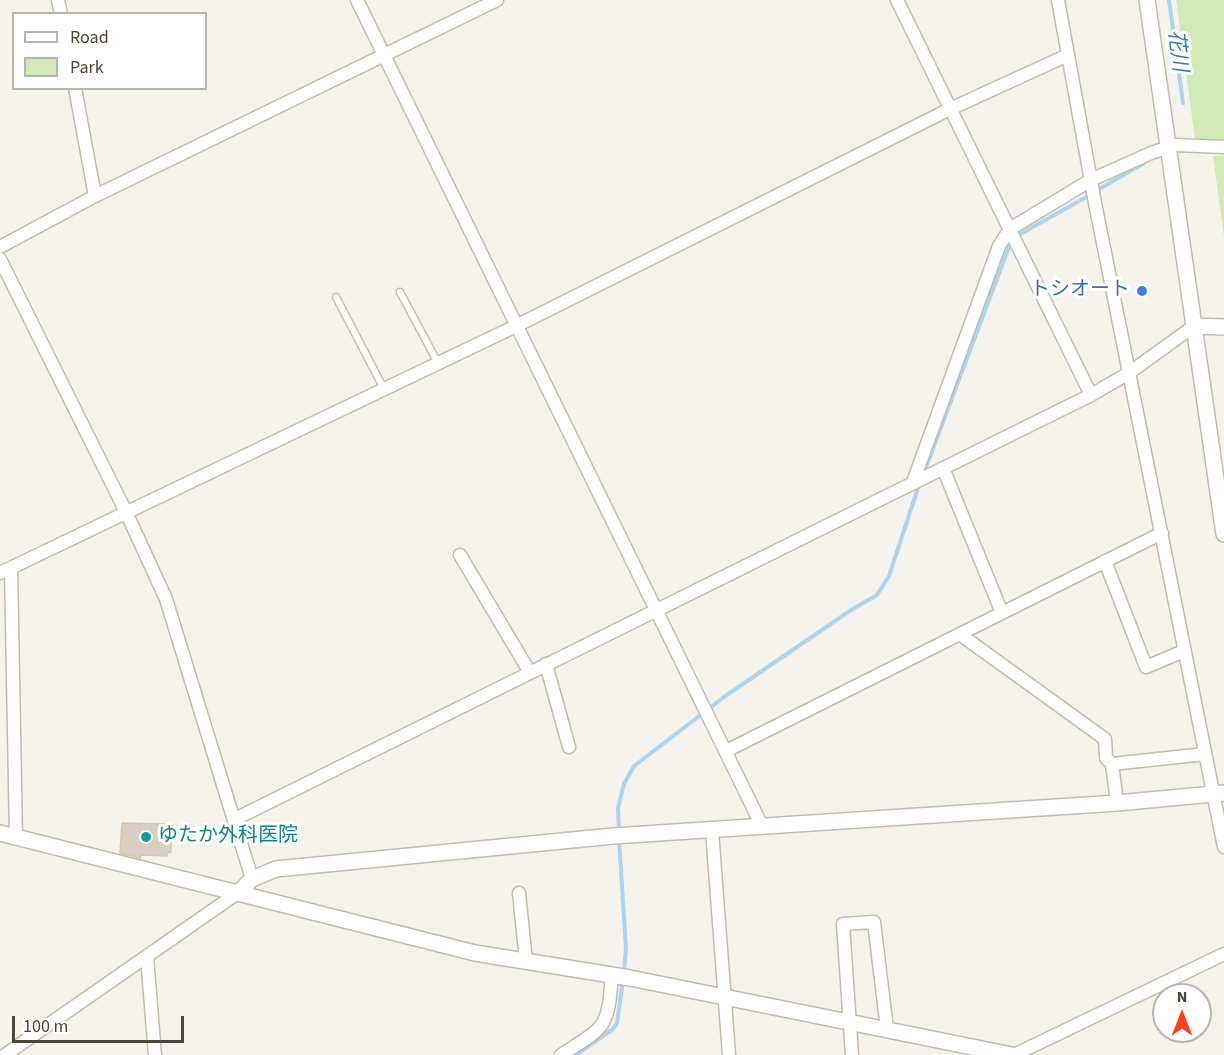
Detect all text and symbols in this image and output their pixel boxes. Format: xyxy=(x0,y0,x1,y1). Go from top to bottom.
legend xyxy=(12,12,207,90)
text: Road xyxy=(70,25,109,50)
water label: 花川 xyxy=(1161,29,1191,73)
text: Park xyxy=(70,55,104,80)
place label: トシオート xyxy=(1030,279,1130,303)
marker: トシオート xyxy=(1135,284,1149,298)
place label: ゆたか外科医院 xyxy=(158,825,298,849)
marker: ゆたか外科医院 xyxy=(139,830,153,844)
north arrow xyxy=(1152,983,1212,1043)
text: N xyxy=(1177,986,1187,1008)
scale bar xyxy=(15,1004,188,1042)
text: 100 m xyxy=(23,1014,68,1039)

